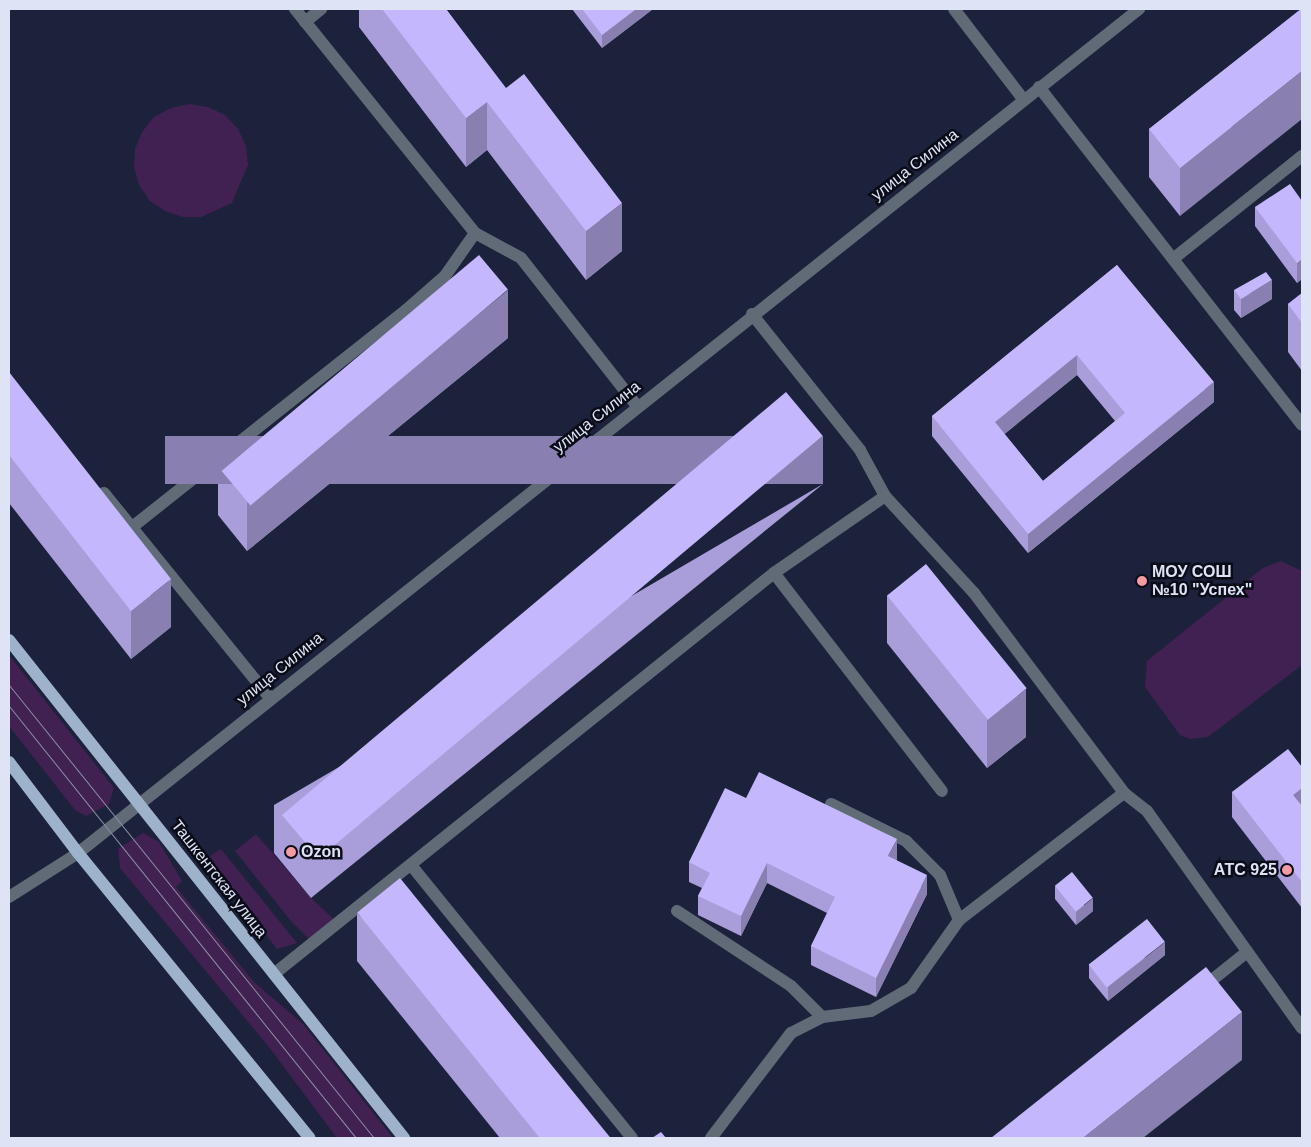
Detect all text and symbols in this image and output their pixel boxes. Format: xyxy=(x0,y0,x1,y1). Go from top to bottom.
street label: улица Силина xyxy=(868,125,962,205)
street label: улица Силина xyxy=(550,377,644,457)
place label: МОУ СОШ №10 "Успех" xyxy=(1152,562,1252,600)
marker: МОУ СОШ №10 "Успех" xyxy=(1136,575,1148,587)
street label: улица Силина xyxy=(233,629,327,709)
street label: Ташкентская улица xyxy=(167,816,271,942)
place label: Ozon xyxy=(301,842,341,862)
marker: Ozon xyxy=(285,846,297,858)
place label: АТС 925 xyxy=(1214,860,1277,880)
marker: АТС 925 xyxy=(1281,864,1293,876)

